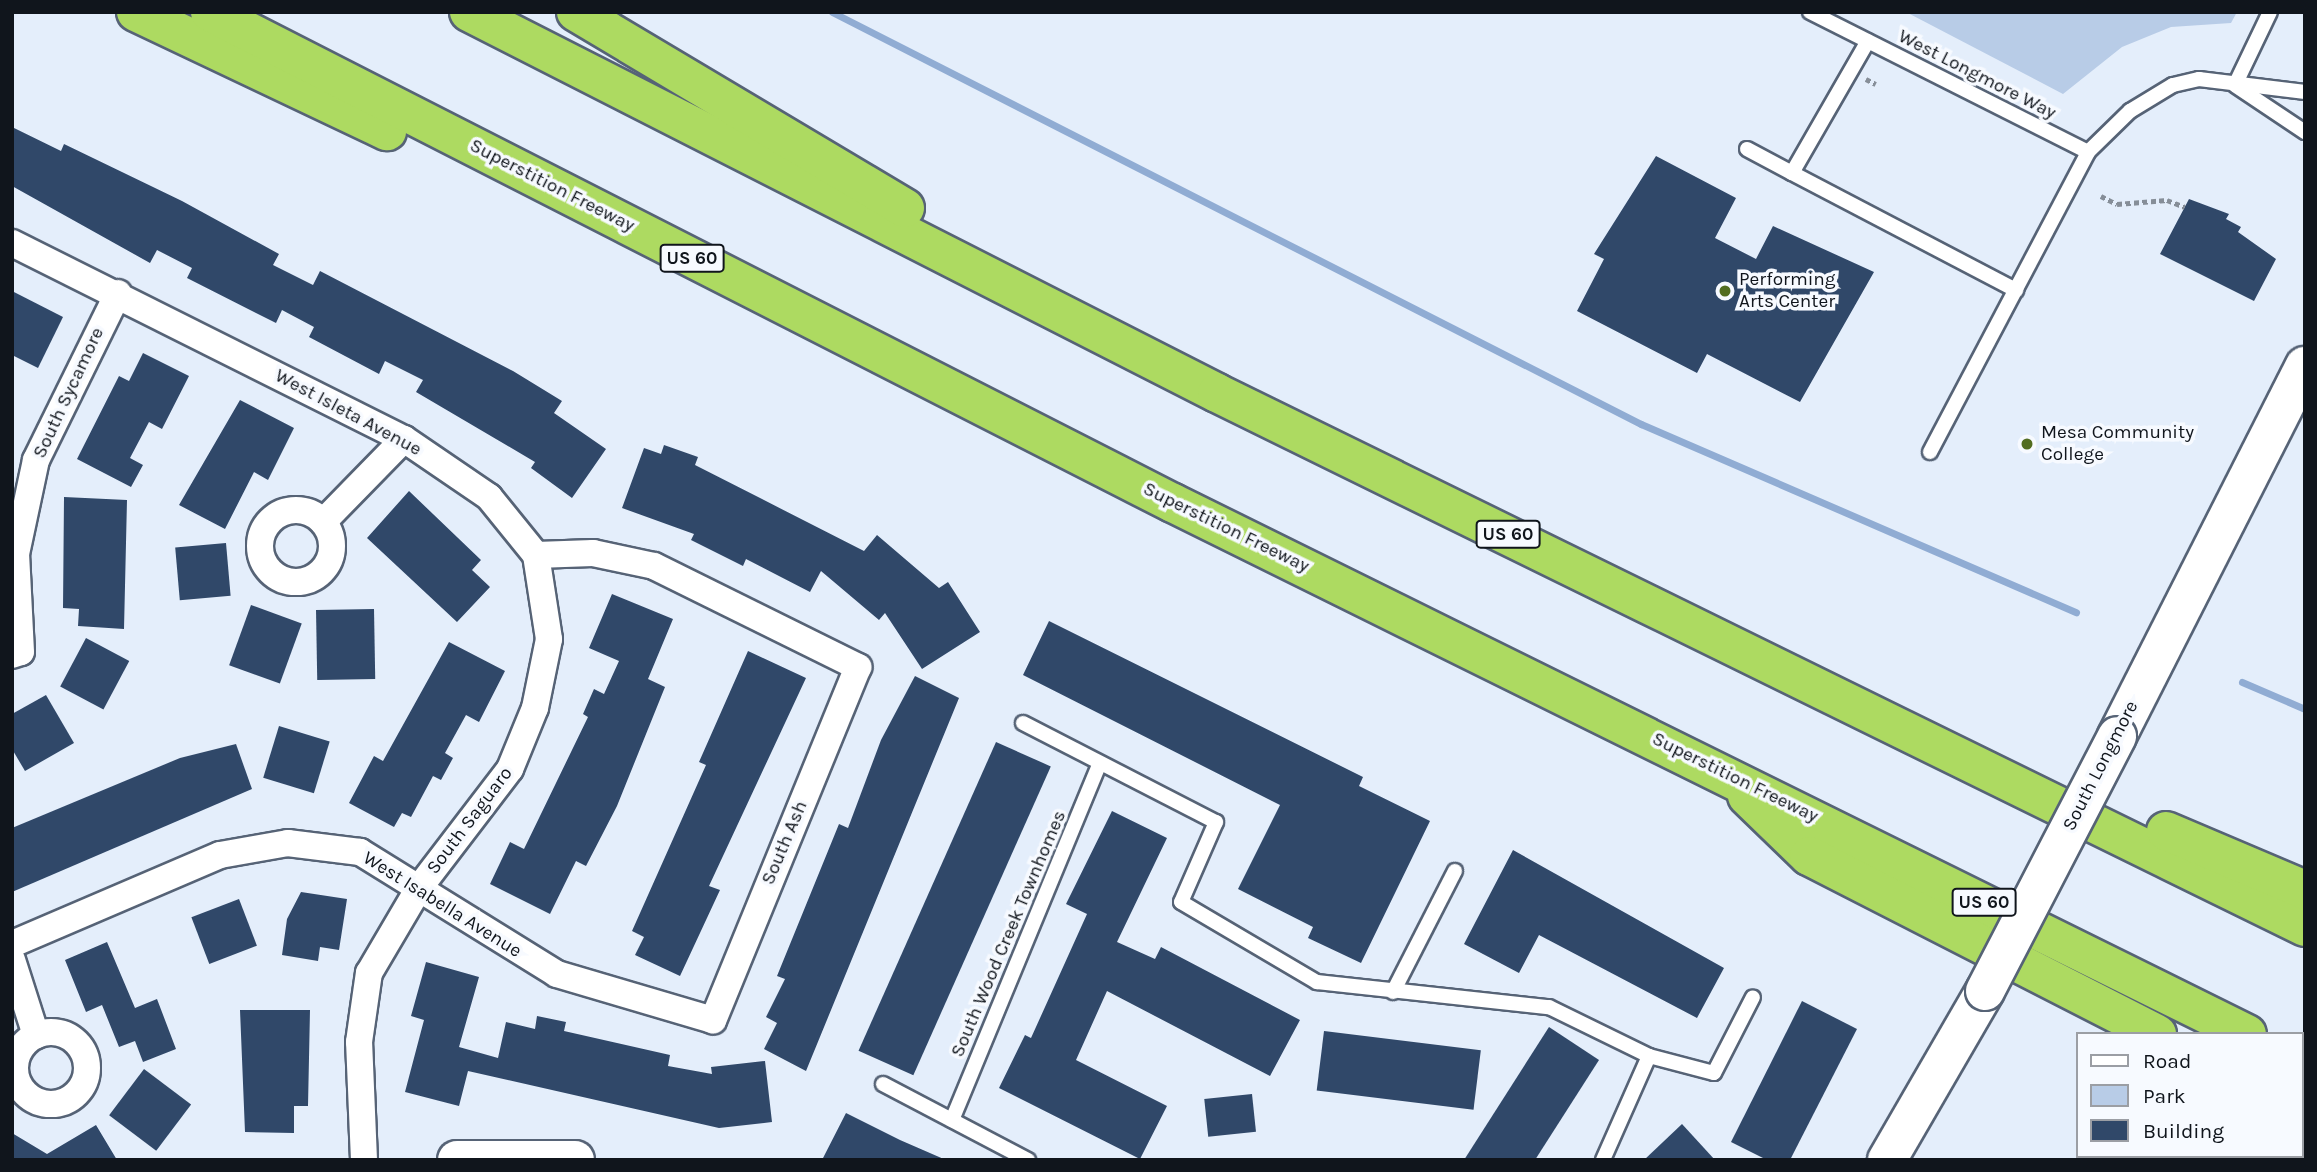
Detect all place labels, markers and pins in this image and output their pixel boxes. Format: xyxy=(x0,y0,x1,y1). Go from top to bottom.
place label: Performing Arts Center xyxy=(1739,269,1836,313)
marker: Performing Arts Center xyxy=(1717,283,1733,299)
place label: Mesa Community College xyxy=(2041,422,2194,466)
marker: Mesa Community College xyxy=(2019,436,2035,452)

